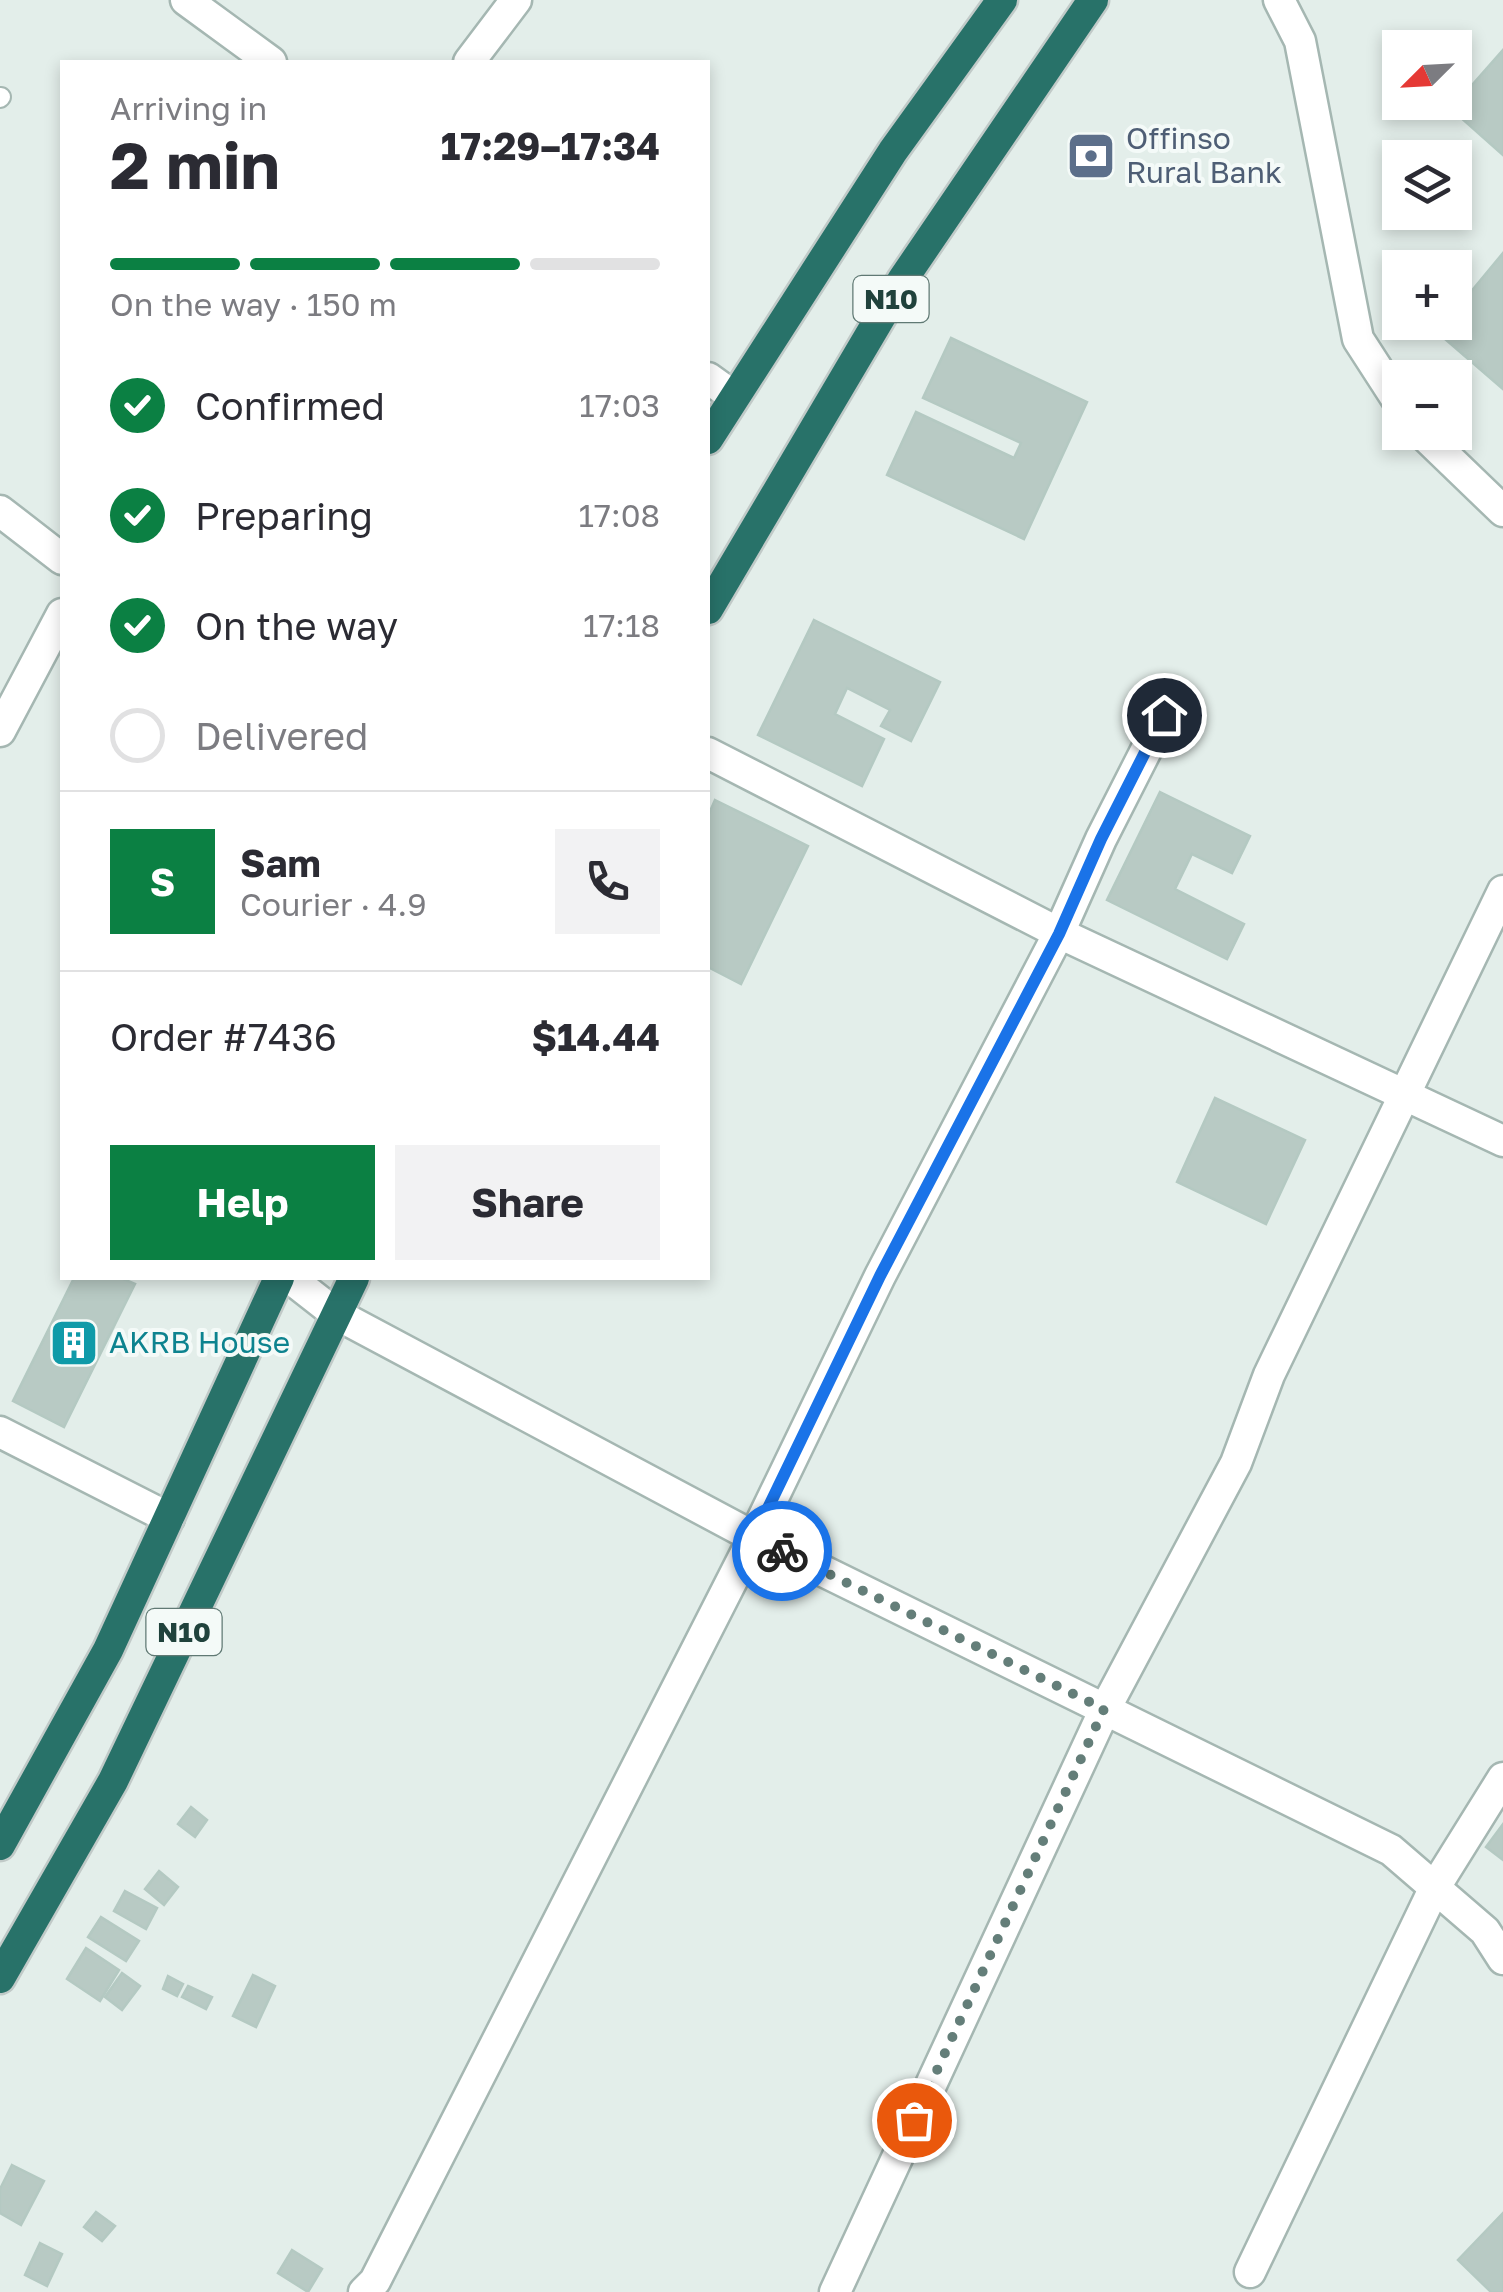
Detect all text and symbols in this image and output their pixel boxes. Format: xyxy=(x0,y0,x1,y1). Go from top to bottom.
north arrow xyxy=(1382,30,1472,120)
map controls xyxy=(1382,30,1472,450)
text: Arriving in xyxy=(110,89,267,127)
place label: Offinso Rural Bank xyxy=(1126,120,1282,190)
text: 17:29–17:34 xyxy=(441,123,660,168)
text: 2 min xyxy=(110,125,280,203)
bank icon: Offinso Rural Bank xyxy=(1065,130,1117,182)
button: layers xyxy=(1382,140,1472,230)
button: + xyxy=(1382,250,1472,340)
road number: N10 xyxy=(854,276,928,322)
text: On the way · 150 m xyxy=(110,285,397,323)
button: − xyxy=(1382,360,1472,450)
icon: check xyxy=(110,378,165,433)
text: Confirmed xyxy=(195,383,385,428)
text: 17:03 xyxy=(579,386,660,424)
icon: check xyxy=(110,488,165,543)
text: Preparing xyxy=(195,493,373,538)
text: 17:08 xyxy=(579,496,660,534)
icon: check xyxy=(110,598,165,653)
text: On the way xyxy=(195,603,398,648)
text: 17:18 xyxy=(583,606,660,644)
pin xyxy=(1122,673,1207,758)
icon: home xyxy=(1137,688,1192,743)
text: Delivered xyxy=(195,713,368,758)
button: phone xyxy=(555,829,660,934)
text: Sam xyxy=(240,840,321,885)
text: S xyxy=(150,859,175,904)
text: Courier · 4.9 xyxy=(240,885,427,923)
text: Order #7436 xyxy=(110,1014,337,1059)
text: $14.44 xyxy=(532,1014,660,1059)
button: Help xyxy=(110,1145,375,1260)
button: Share xyxy=(395,1145,660,1260)
building icon: AKRB House xyxy=(48,1317,100,1369)
place label: AKRB House xyxy=(109,1324,290,1360)
courier xyxy=(732,1501,832,1601)
icon: bike xyxy=(755,1524,810,1579)
road number: N10 xyxy=(146,1609,222,1655)
pin xyxy=(872,2078,957,2163)
icon: bag xyxy=(887,2093,942,2148)

